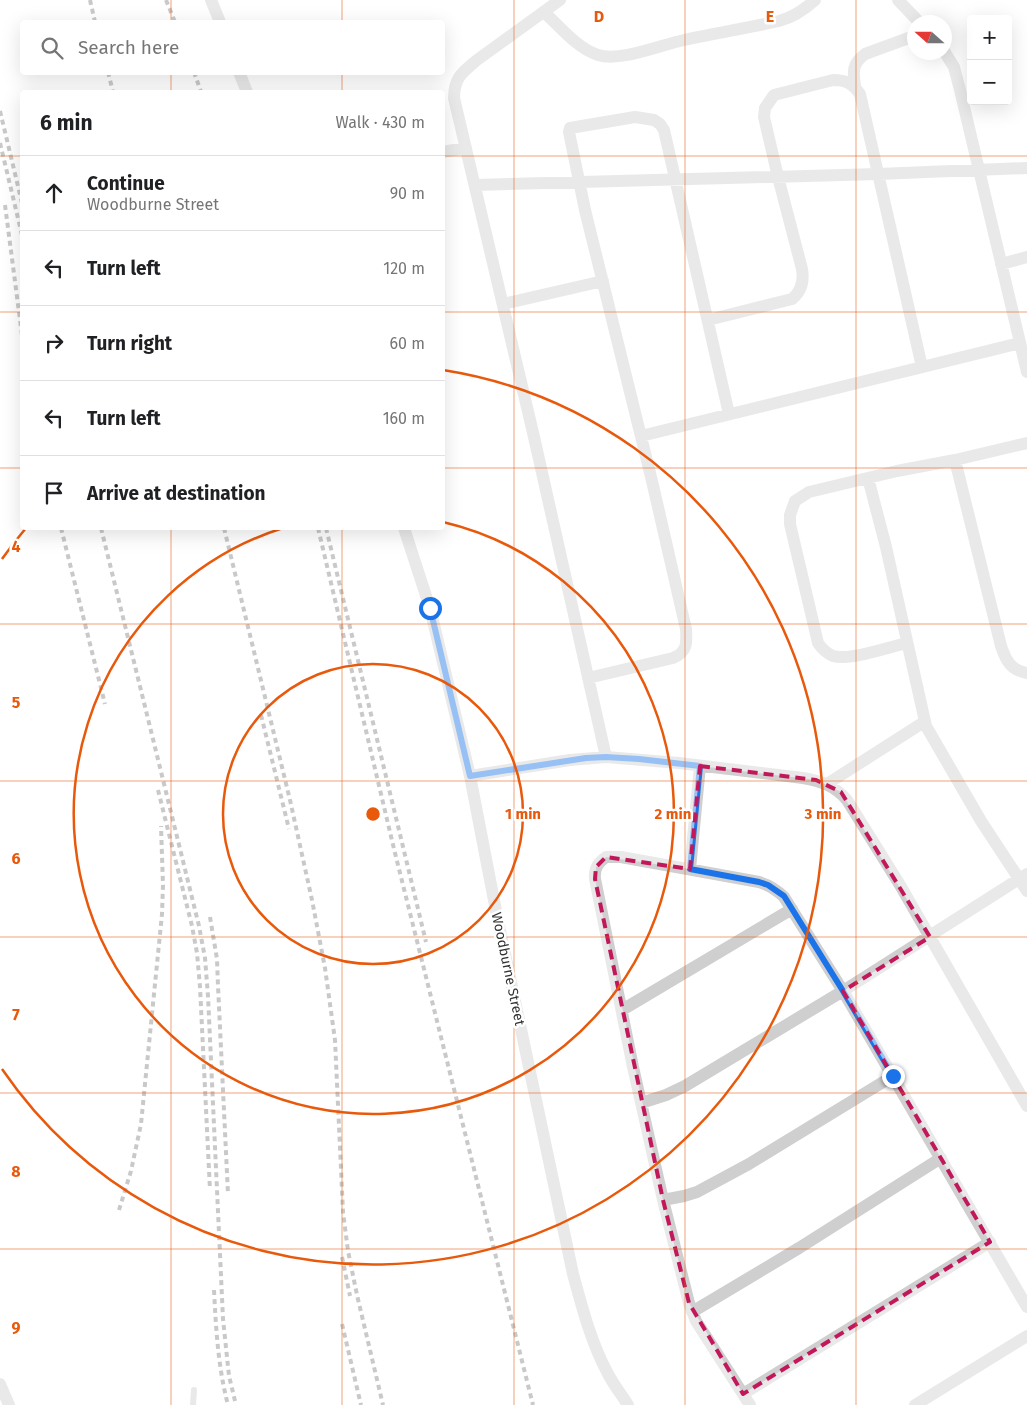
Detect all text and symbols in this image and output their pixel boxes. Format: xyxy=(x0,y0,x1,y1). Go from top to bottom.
text: D xyxy=(594,7,604,26)
text: E xyxy=(766,7,774,26)
north arrow xyxy=(907,15,952,60)
map controls xyxy=(967,15,1012,105)
button: + xyxy=(967,15,1012,60)
search box xyxy=(20,20,445,75)
icon: search xyxy=(38,34,66,62)
text: Search here xyxy=(78,36,179,59)
button: − xyxy=(967,60,1012,105)
text: 6 min xyxy=(40,110,93,136)
text: Walk · 430 m xyxy=(335,113,425,132)
text: Continue xyxy=(87,172,165,195)
icon: ahead xyxy=(40,179,68,207)
text: 90 m xyxy=(390,184,425,203)
text: Woodburne Street xyxy=(87,195,219,214)
icon: left xyxy=(40,254,68,282)
text: Turn left xyxy=(87,257,161,280)
text: 120 m xyxy=(383,259,425,278)
icon: right xyxy=(40,329,68,357)
text: Turn right xyxy=(87,332,172,355)
text: 60 m xyxy=(390,334,425,353)
icon: left xyxy=(40,404,68,432)
text: Turn left xyxy=(87,407,161,430)
text: 160 m xyxy=(383,409,425,428)
icon: arrive xyxy=(40,479,68,507)
text: Arrive at destination xyxy=(87,482,266,505)
text: 4 xyxy=(11,537,21,556)
route start xyxy=(419,597,442,620)
text: 5 xyxy=(12,693,21,712)
centre of rings xyxy=(364,805,382,823)
text: 1 min xyxy=(505,805,541,823)
text: 2 min xyxy=(655,805,691,823)
text: 3 min xyxy=(804,805,841,823)
text: 6 xyxy=(11,849,21,868)
street label: Woodburne Street xyxy=(488,911,529,1028)
text: 7 xyxy=(12,1005,20,1024)
route end xyxy=(882,1065,905,1088)
text: 8 xyxy=(11,1162,21,1181)
text: 9 xyxy=(12,1318,21,1337)

